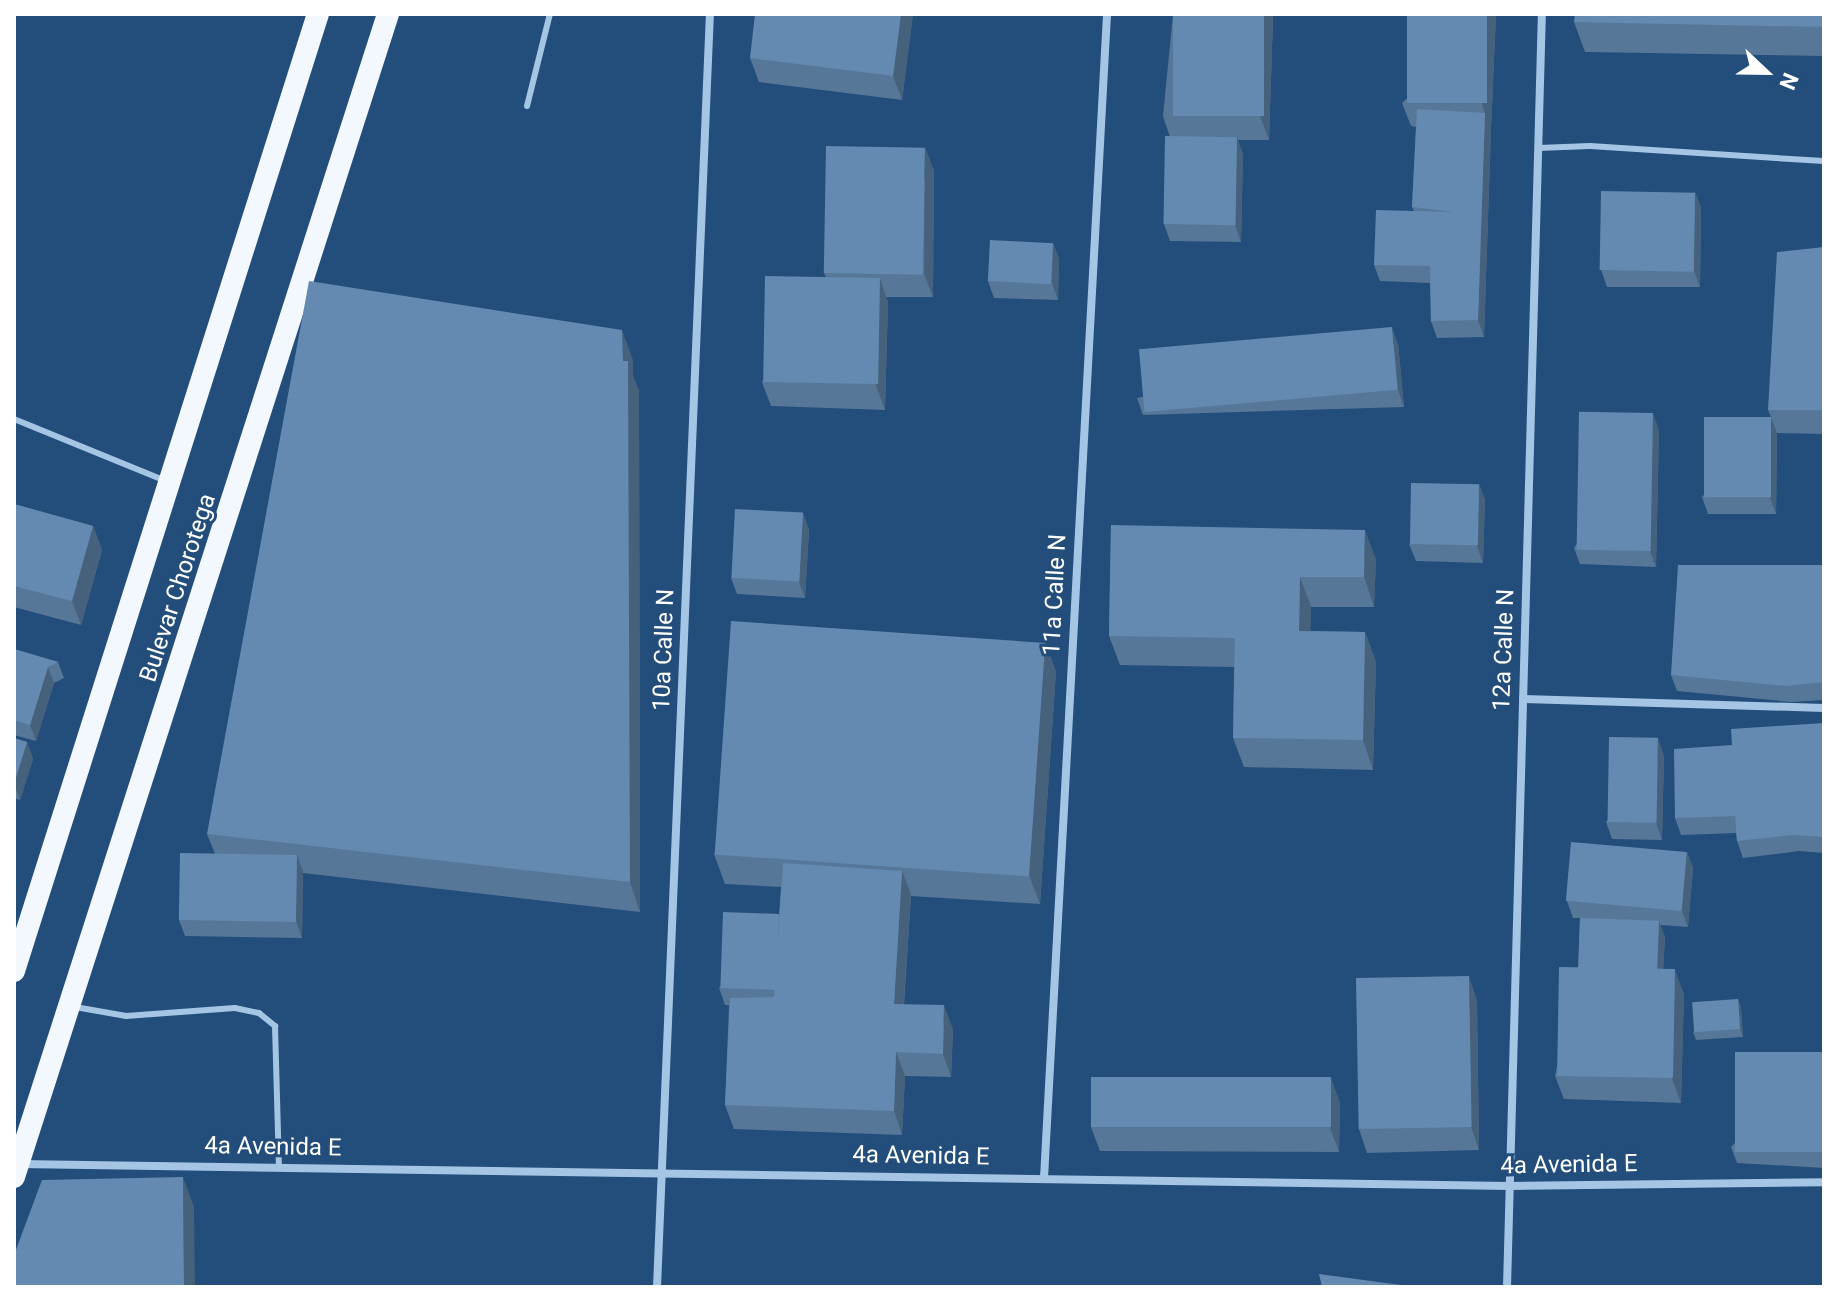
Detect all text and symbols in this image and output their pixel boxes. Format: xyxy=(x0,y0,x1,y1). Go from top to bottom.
north arrow xyxy=(1726,32,1806,112)
text: N xyxy=(1774,69,1803,93)
street label: Bulevar Chorotega xyxy=(134,490,222,686)
street label: 11a Calle N xyxy=(1037,533,1073,657)
street label: 10a Calle N xyxy=(647,588,681,712)
street label: 12a Calle N xyxy=(1487,588,1521,712)
street label: 4a Avenida E xyxy=(204,1131,342,1163)
street label: 4a Avenida E xyxy=(852,1140,990,1172)
street label: 4a Avenida E xyxy=(1500,1149,1638,1181)

